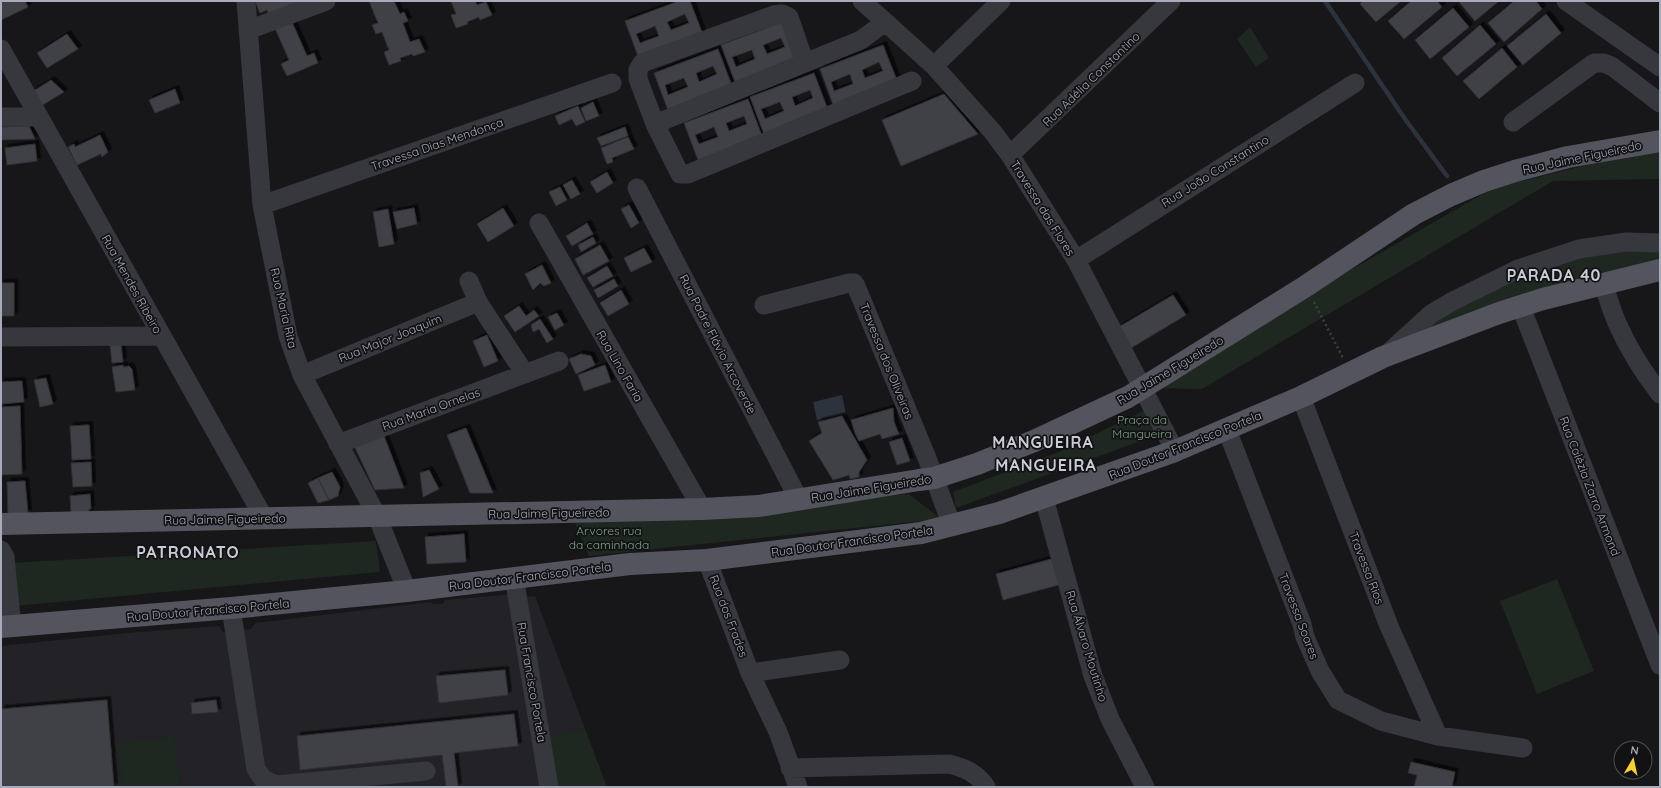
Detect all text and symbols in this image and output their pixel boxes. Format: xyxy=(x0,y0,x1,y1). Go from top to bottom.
street label: Rua Adélia Constantino xyxy=(1039,29,1143,129)
street label: Travessa Dias Mendonça xyxy=(369,114,505,174)
street label: Rua João Constantino xyxy=(1158,132,1272,210)
street label: Rua Jaime Figueiredo xyxy=(1521,137,1643,177)
street label: Travessa das Flores xyxy=(1007,157,1079,259)
street label: Rua Mendes Ribeiro xyxy=(99,232,165,336)
district label: PARADA 40 xyxy=(1507,265,1601,285)
street label: Rua Maria Rita xyxy=(267,266,301,350)
street label: Rua Padre Flávio Arcoverde xyxy=(676,272,760,416)
street label: Travessa dos Oliveiras xyxy=(857,301,917,422)
street label: Rua Major Joaquim xyxy=(336,310,444,366)
street label: Rua Lino Faria xyxy=(594,328,646,404)
street label: Rua Jaime Figueiredo xyxy=(1114,332,1226,408)
street label: Rua Maria Ornelas xyxy=(380,384,483,434)
street label: Rua Doutor Francisco Portela xyxy=(1106,407,1264,483)
park label: Praça da Mangueira xyxy=(1112,412,1172,441)
street label: Rua Calézia Zarro Armond xyxy=(1556,414,1624,558)
district label: MANGUEIRA xyxy=(992,432,1094,452)
district label: MANGUEIRA xyxy=(995,455,1097,475)
street label: Rua Jaime Figueiredo xyxy=(810,471,932,505)
street label: Rua Jaime Figueiredo xyxy=(488,504,610,522)
street label: Rua Jaime Figueiredo xyxy=(164,510,286,528)
street label: Rua Doutor Francisco Portela xyxy=(770,522,934,560)
park label: Arvores rua da caminhada xyxy=(569,523,649,552)
street label: Travessa Rios xyxy=(1346,530,1388,607)
district label: PATRONATO xyxy=(136,542,240,562)
street label: Rua Doutor Francisco Portela xyxy=(448,559,612,593)
street label: Travessa Soares xyxy=(1276,571,1322,662)
street label: Rua dos Frades xyxy=(706,573,752,660)
street label: Rua Álvaro Moutinho xyxy=(1063,589,1111,703)
street label: Rua Doutor Francisco Portela xyxy=(126,595,290,625)
street label: Rua Francisco Portela xyxy=(514,621,550,743)
north arrow xyxy=(1613,740,1653,780)
text: N xyxy=(1629,743,1640,758)

